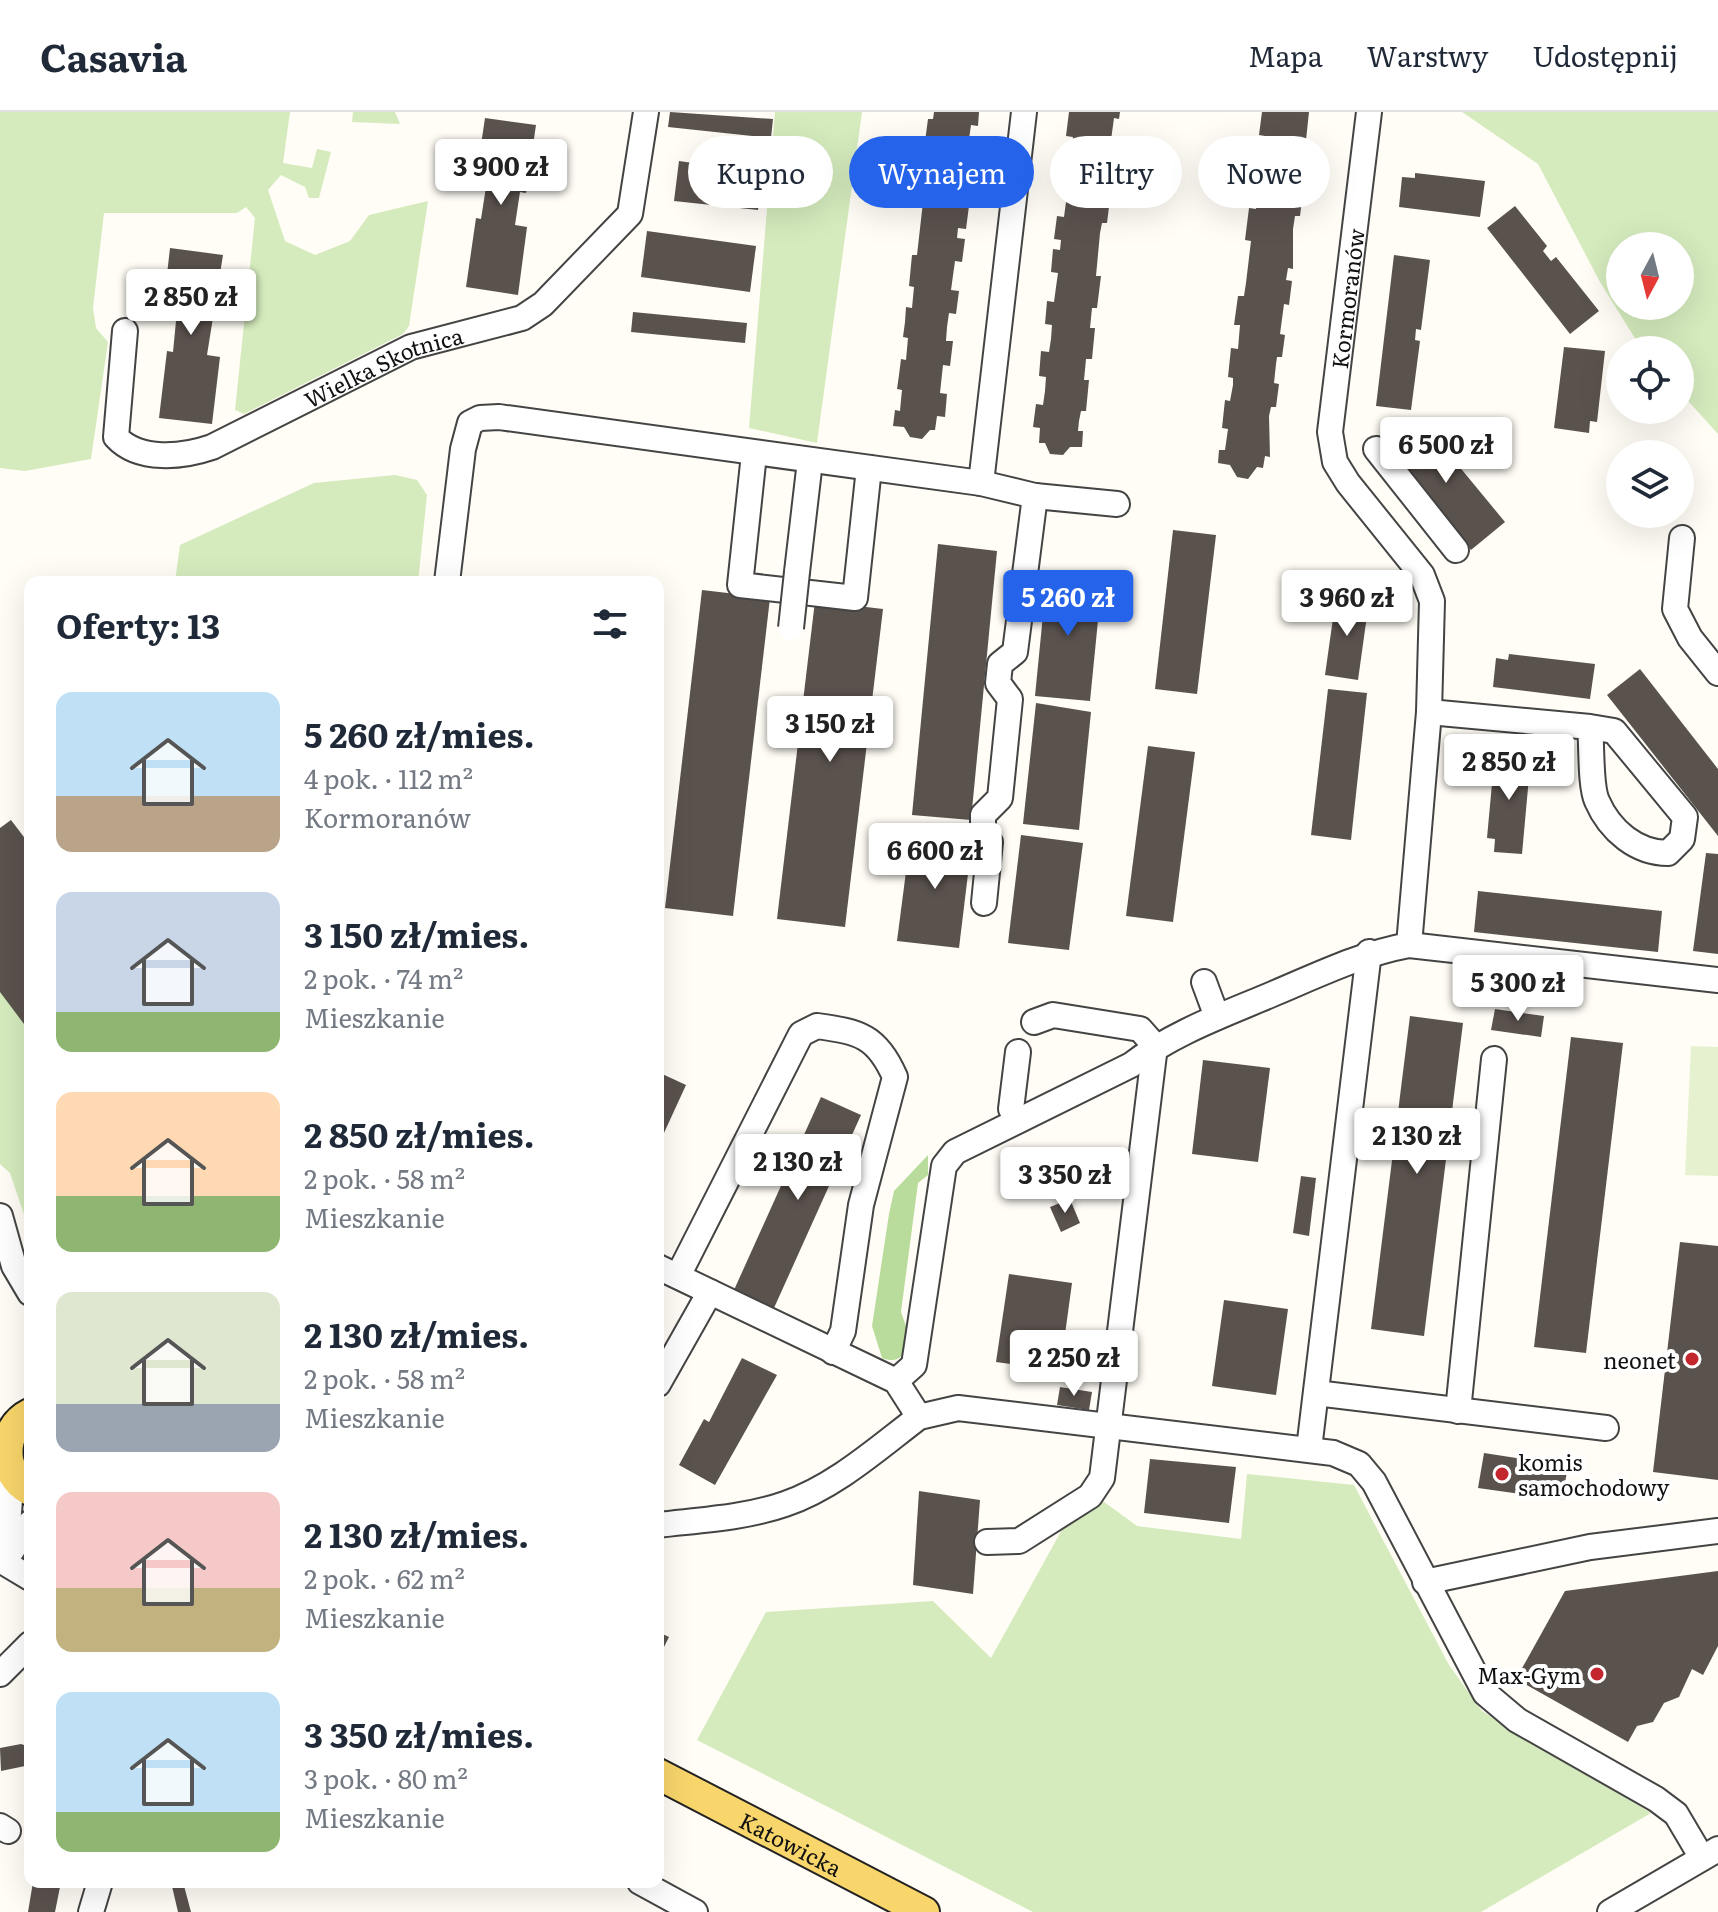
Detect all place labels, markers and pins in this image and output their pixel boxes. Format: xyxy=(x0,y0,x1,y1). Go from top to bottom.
pin: 3 900 zł xyxy=(418,139,584,207)
pin: 2 850 zł xyxy=(108,269,274,337)
pin: 6 500 zł xyxy=(1363,417,1529,485)
pin: 5 260 zł xyxy=(985,570,1151,638)
pin: 3 960 zł xyxy=(1264,570,1430,638)
pin: 3 150 zł xyxy=(747,696,913,764)
pin: 2 850 zł xyxy=(1426,734,1592,802)
pin: 6 600 zł xyxy=(852,823,1018,891)
pin: 5 300 zł xyxy=(1435,955,1601,1023)
pin: 2 130 zł xyxy=(1334,1108,1500,1176)
pin: 2 130 zł xyxy=(715,1134,881,1202)
pin: 3 350 zł xyxy=(982,1147,1148,1215)
pin: 2 250 zł xyxy=(991,1330,1157,1398)
place label: neonet xyxy=(1603,1343,1676,1376)
marker: neonet xyxy=(1683,1350,1701,1368)
place label: komis samochodowy xyxy=(1518,1445,1670,1503)
marker: komis samochodowy xyxy=(1493,1465,1511,1483)
place label: Max-Gym xyxy=(1477,1658,1581,1691)
marker: Max-Gym xyxy=(1588,1665,1606,1683)

